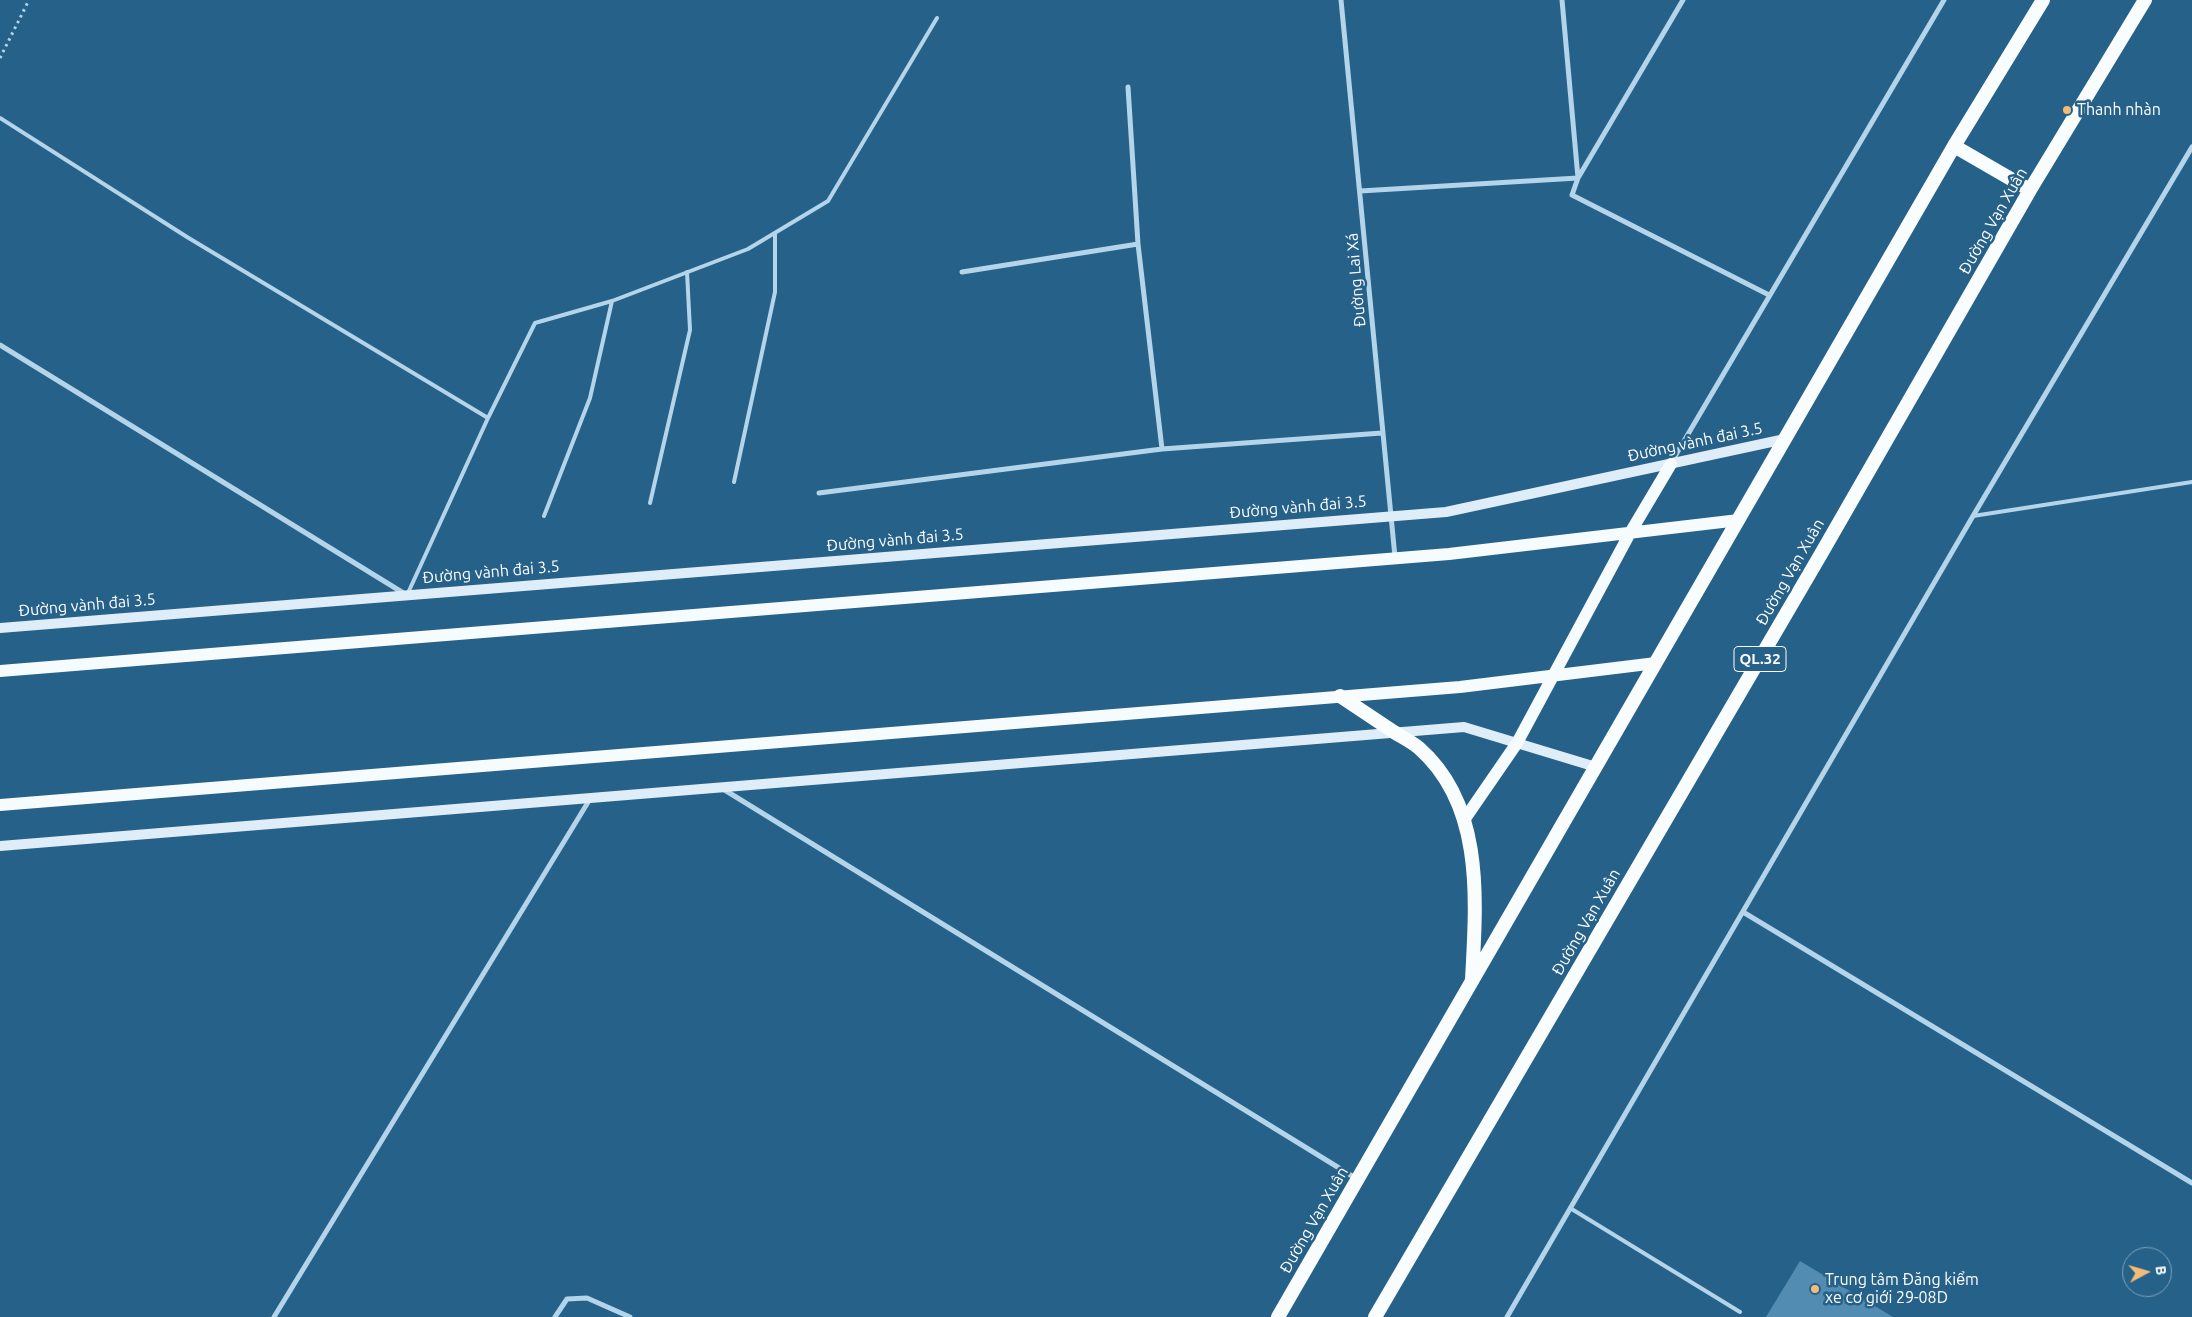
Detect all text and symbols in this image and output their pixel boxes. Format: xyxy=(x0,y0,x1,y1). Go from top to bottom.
place label: Thanh nhàn xyxy=(2077,100,2161,120)
marker: Thanh nhàn xyxy=(2061,104,2073,116)
street label: Đường Vạn Xuân xyxy=(1955,164,2031,278)
street label: Đường Lai Xá xyxy=(1342,232,1370,328)
street label: Đường vành đai 3.5 xyxy=(1626,418,1764,466)
street label: Đường vành đai 3.5 xyxy=(1229,491,1367,523)
street label: Đường Vạn Xuân xyxy=(1752,515,1828,629)
street label: Đường vành đai 3.5 xyxy=(826,524,964,556)
street label: Đường vành đai 3.5 xyxy=(422,556,560,588)
street label: Đường vành đai 3.5 xyxy=(18,589,156,621)
road number: QL.32 xyxy=(1734,646,1786,672)
street label: Đường Vạn Xuân xyxy=(1548,865,1624,979)
street label: Đường Vạn Xuân xyxy=(1276,1163,1352,1277)
north arrow xyxy=(2122,1247,2172,1297)
text: B xyxy=(2152,1265,2169,1276)
place label: Trung tâm Đăng kiểm xe cơ giới 29-08D xyxy=(1825,1270,1979,1308)
marker: Trung tâm Đăng kiểm xe cơ giới 29-08D xyxy=(1809,1283,1821,1295)

